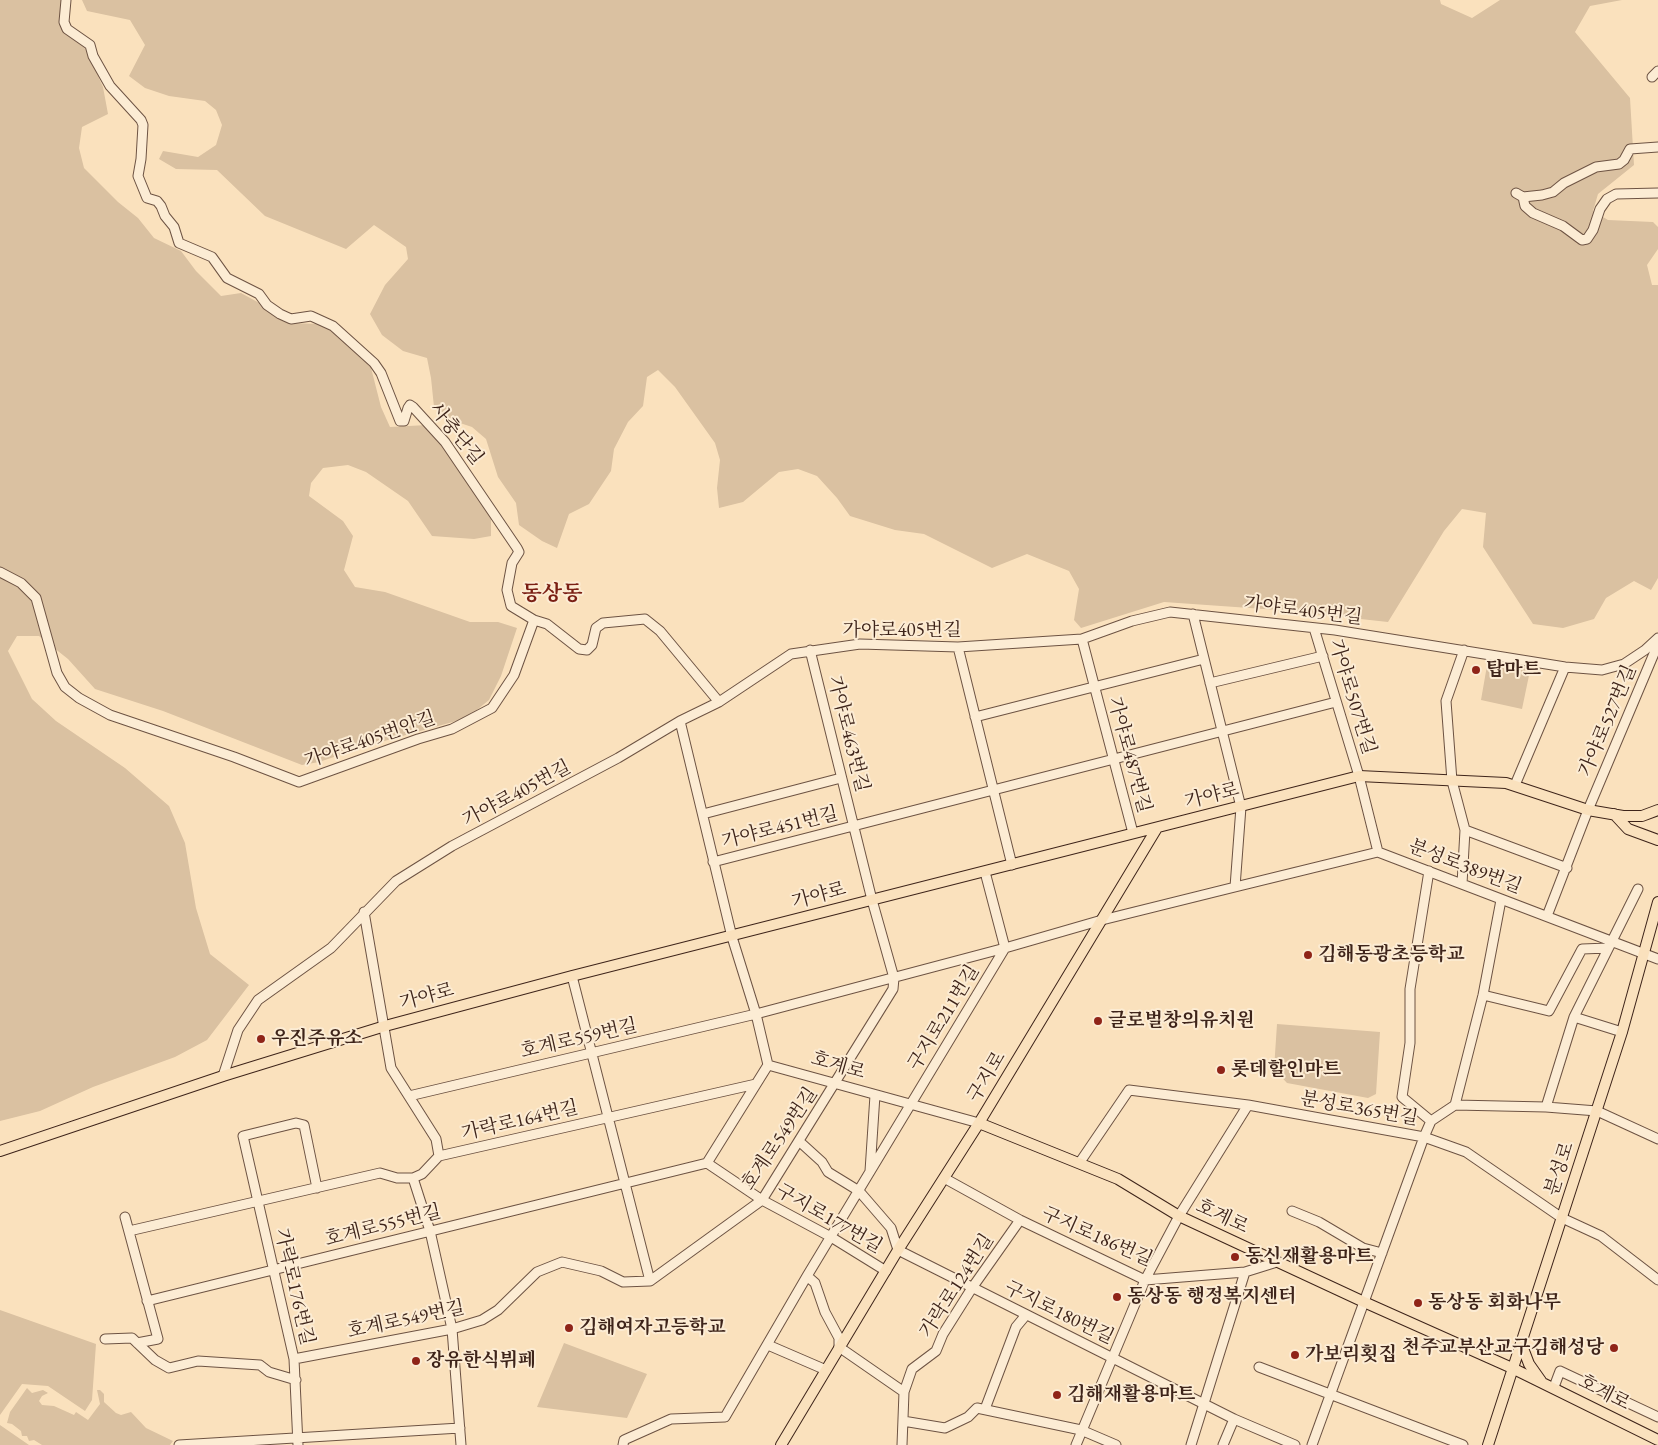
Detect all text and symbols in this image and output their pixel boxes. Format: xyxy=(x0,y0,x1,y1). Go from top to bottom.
street label: 사충단길 xyxy=(424,398,488,470)
district label: 동상동 xyxy=(522,581,582,607)
street label: 가야로405번길 xyxy=(1242,592,1364,630)
street label: 가야로405번길 xyxy=(842,620,962,642)
street label: 가야로507번길 xyxy=(1324,637,1380,757)
place label: 탑마트 xyxy=(1486,659,1541,681)
street label: 가야로527번길 xyxy=(1574,662,1642,780)
marker: 탑마트 xyxy=(1470,664,1482,676)
street label: 가야로463번길 xyxy=(823,673,873,795)
street label: 가야로487번길 xyxy=(1103,695,1155,815)
street label: 가야로405번안길 xyxy=(301,707,439,773)
street label: 가야로405번길 xyxy=(459,756,575,832)
street label: 가야로 xyxy=(1183,778,1241,814)
street label: 가야로451번길 xyxy=(719,803,841,853)
street label: 분성로389번길 xyxy=(1405,835,1525,899)
street label: 가야로 xyxy=(789,878,849,914)
place label: 김해동광초등학교 xyxy=(1318,944,1465,966)
marker: 김해동광초등학교 xyxy=(1302,949,1314,961)
street label: 구지로211번길 xyxy=(904,961,984,1075)
street label: 가야로 xyxy=(397,979,457,1015)
place label: 글로벌창의유치원 xyxy=(1108,1010,1255,1032)
street label: 호계로559번길 xyxy=(518,1014,640,1064)
marker: 글로벌창의유치원 xyxy=(1092,1015,1104,1027)
place label: 우진주유소 xyxy=(271,1028,363,1050)
marker: 우진주유소 xyxy=(255,1033,267,1045)
street label: 호계로 xyxy=(808,1047,868,1085)
street label: 구지로 xyxy=(963,1048,1011,1106)
place label: 롯데할인마트 xyxy=(1231,1059,1341,1081)
marker: 롯데할인마트 xyxy=(1215,1064,1227,1076)
street label: 호계로549번길 xyxy=(737,1083,823,1195)
street label: 분성로365번길 xyxy=(1298,1087,1420,1131)
street label: 가락로164번길 xyxy=(459,1096,581,1146)
street label: 분성로 xyxy=(1541,1139,1579,1199)
street label: 구지로177번길 xyxy=(772,1179,886,1259)
street label: 호계로 xyxy=(1192,1195,1252,1239)
street label: 호계로555번길 xyxy=(322,1201,444,1251)
street label: 구지로186번길 xyxy=(1038,1202,1156,1272)
street label: 가락로176번길 xyxy=(269,1226,319,1348)
street label: 가락로124번길 xyxy=(915,1230,999,1342)
place label: 동신재활용마트 xyxy=(1245,1246,1373,1268)
marker: 동신재활용마트 xyxy=(1229,1251,1241,1263)
street label: 구지로180번길 xyxy=(1000,1277,1118,1349)
place label: 동상동 행정복지센터 xyxy=(1127,1286,1297,1308)
marker: 동상동 행정복지센터 xyxy=(1111,1291,1123,1303)
place label: 동상동 회화나무 xyxy=(1428,1292,1561,1314)
street label: 호계로549번길 xyxy=(345,1296,467,1344)
marker: 동상동 회화나무 xyxy=(1412,1297,1424,1309)
place label: 김해여자고등학교 xyxy=(579,1317,726,1339)
marker: 김해여자고등학교 xyxy=(563,1322,575,1334)
place label: 천주교부산교구김해성당 xyxy=(1402,1337,1604,1359)
marker: 천주교부산교구김해성당 xyxy=(1608,1342,1620,1354)
place label: 가보리횟집 xyxy=(1305,1344,1397,1366)
marker: 가보리횟집 xyxy=(1289,1349,1301,1361)
place label: 장유한식뷔페 xyxy=(426,1350,536,1372)
marker: 장유한식뷔페 xyxy=(410,1355,422,1367)
street label: 호계로 xyxy=(1574,1370,1634,1416)
place label: 김해재활용마트 xyxy=(1067,1384,1195,1406)
marker: 김해재활용마트 xyxy=(1051,1389,1063,1401)

